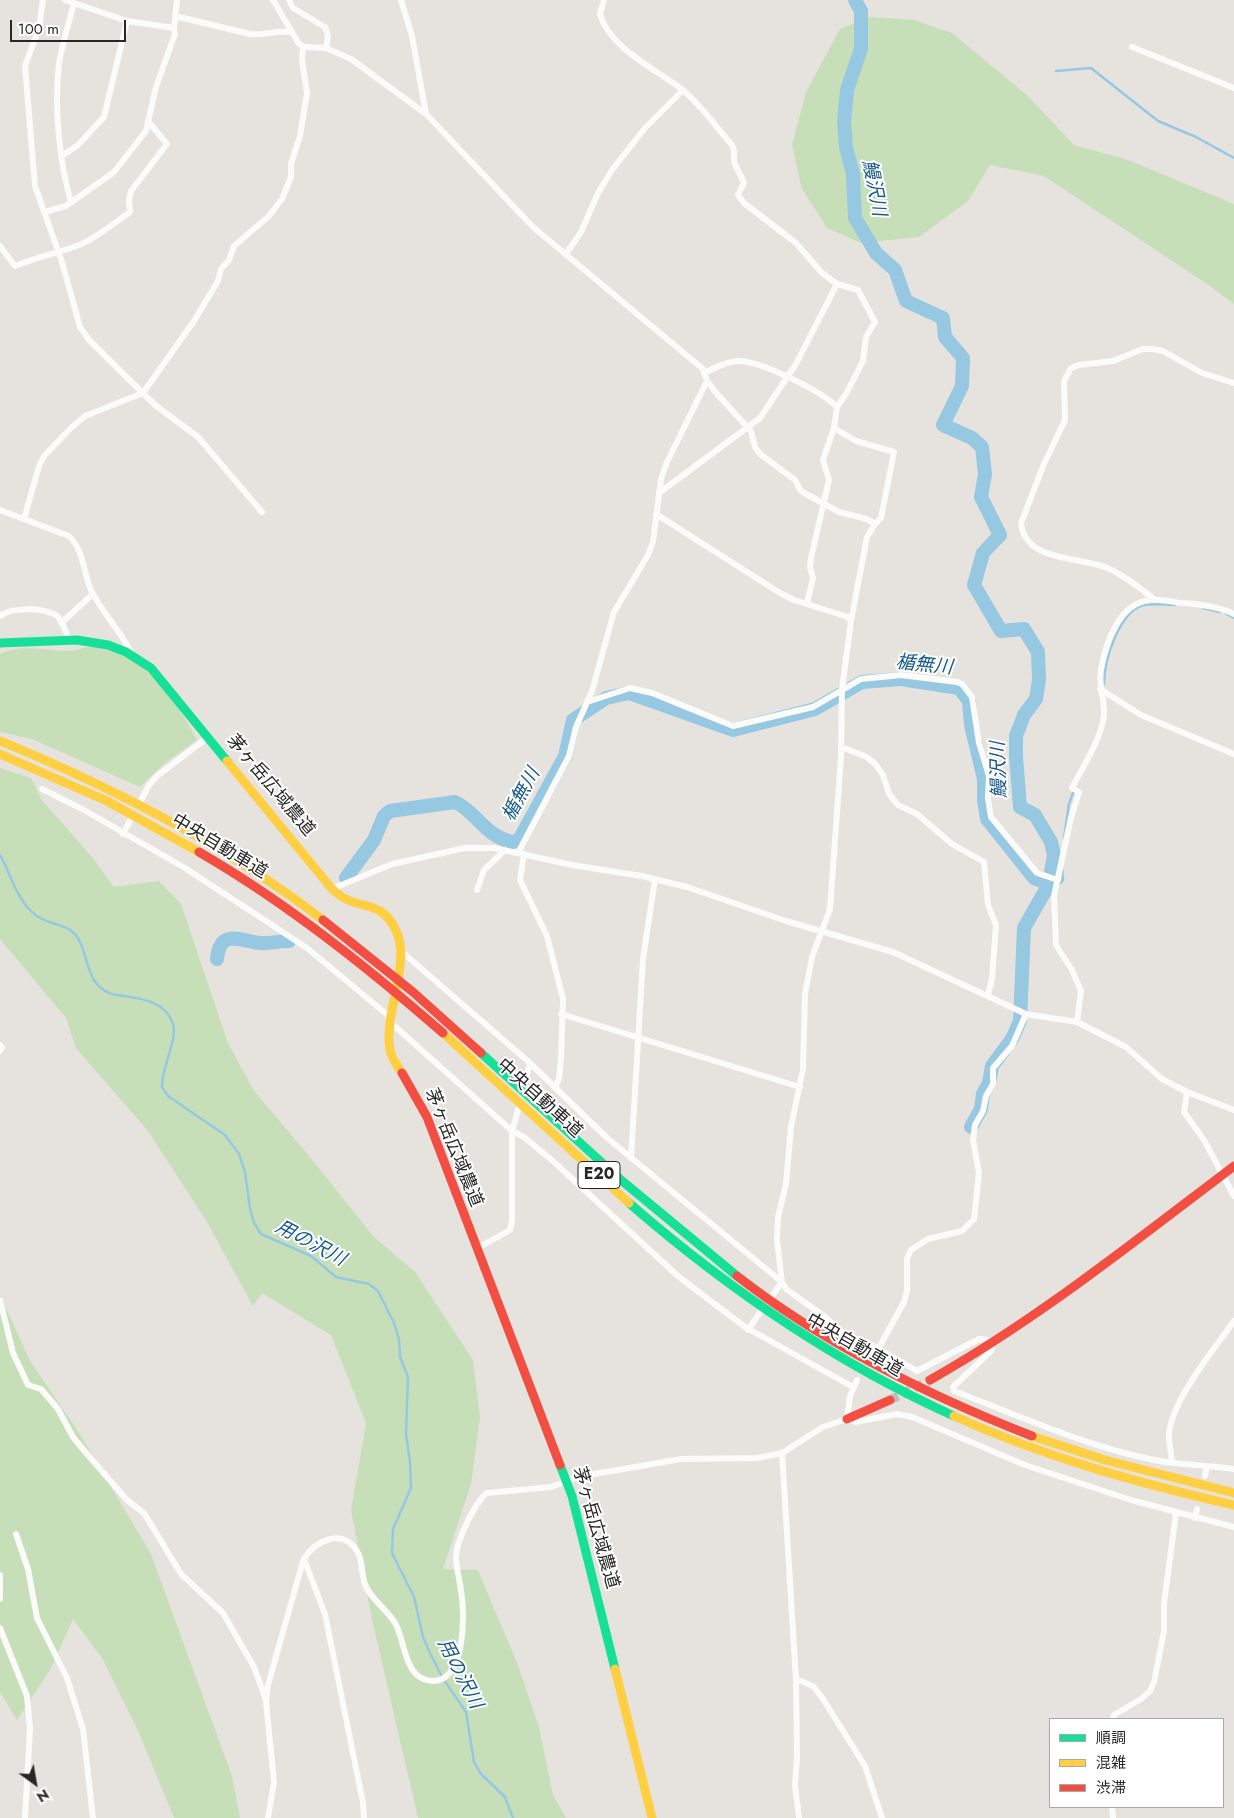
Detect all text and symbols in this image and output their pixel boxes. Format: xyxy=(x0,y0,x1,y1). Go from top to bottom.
scale bar xyxy=(12,10,129,42)
text: 100 m xyxy=(18,18,59,40)
water label: 鰻沢川 xyxy=(856,158,890,218)
water label: 楯無川 xyxy=(894,652,954,680)
street label: 茅ヶ岳広域農道 xyxy=(221,731,319,841)
water label: 鰻沢川 xyxy=(988,741,1012,799)
water label: 楯無川 xyxy=(498,765,546,825)
street label: 中央自動車道 xyxy=(167,810,271,884)
street label: 中央自動車道 xyxy=(492,1055,586,1143)
street label: 茅ヶ岳広域農道 xyxy=(419,1086,487,1210)
road number: E20 xyxy=(578,1162,620,1188)
water label: 用の沢川 xyxy=(271,1216,349,1272)
street label: 中央自動車道 xyxy=(802,1310,906,1382)
street label: 茅ヶ岳広域農道 xyxy=(567,1464,623,1592)
water label: 用の沢川 xyxy=(432,1635,486,1713)
legend xyxy=(1049,1718,1224,1808)
text: 順調 xyxy=(1096,1727,1126,1749)
text: 混雑 xyxy=(1096,1752,1126,1774)
north arrow xyxy=(10,1758,60,1808)
text: 渋滞 xyxy=(1096,1777,1126,1799)
text: N xyxy=(33,1784,53,1807)

